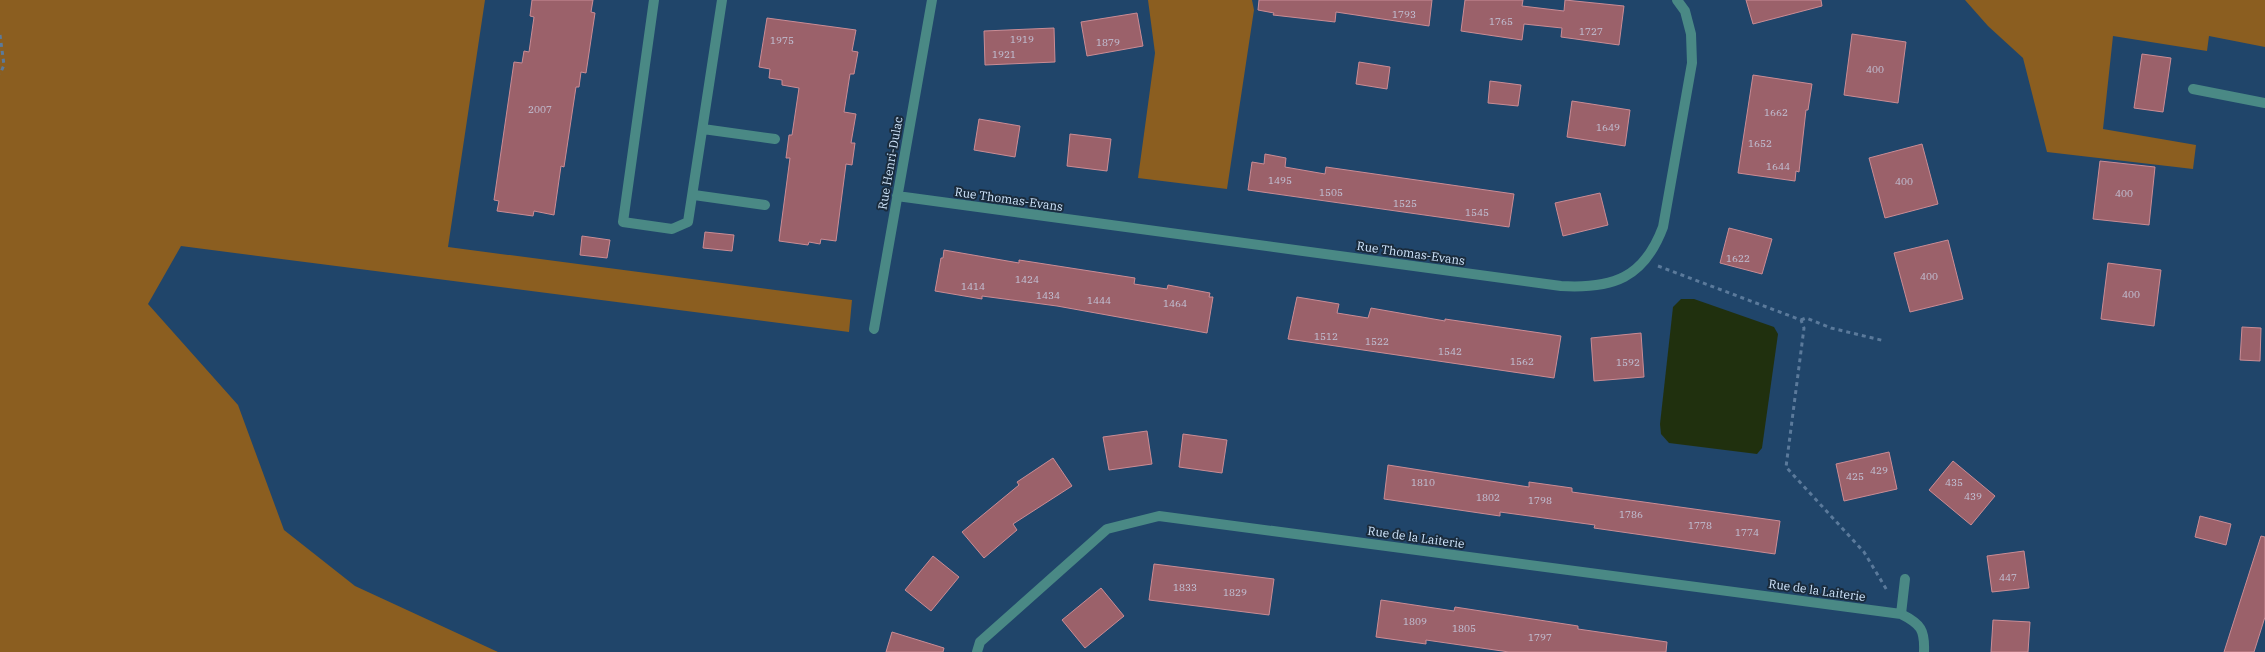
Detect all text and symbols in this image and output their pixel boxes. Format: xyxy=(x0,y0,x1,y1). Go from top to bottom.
house number: 1793 xyxy=(1392,8,1416,21)
house number: 1765 xyxy=(1489,15,1513,28)
house number: 1727 xyxy=(1579,25,1603,38)
house number: 1919 xyxy=(1010,33,1034,46)
house number: 1975 xyxy=(770,34,794,47)
house number: 1879 xyxy=(1096,36,1120,49)
house number: 1921 xyxy=(992,48,1016,61)
house number: 400 xyxy=(1866,63,1884,76)
house number: 2007 xyxy=(528,103,552,116)
house number: 1662 xyxy=(1764,106,1788,119)
street label: Rue Henri-Dulac xyxy=(874,115,906,211)
house number: 1649 xyxy=(1596,121,1620,134)
house number: 1652 xyxy=(1748,137,1772,150)
house number: 1644 xyxy=(1766,160,1790,173)
house number: 1495 xyxy=(1268,174,1292,187)
house number: 400 xyxy=(1895,175,1913,188)
street label: Rue Thomas-Evans xyxy=(954,184,1064,214)
house number: 1505 xyxy=(1319,186,1343,199)
house number: 400 xyxy=(2115,187,2133,200)
house number: 1525 xyxy=(1393,197,1417,210)
house number: 1545 xyxy=(1465,206,1489,219)
street label: Rue Thomas-Evans xyxy=(1356,238,1466,268)
house number: 1622 xyxy=(1726,252,1750,265)
house number: 400 xyxy=(1920,270,1938,283)
house number: 1424 xyxy=(1015,273,1039,286)
house number: 1414 xyxy=(961,280,985,293)
house number: 400 xyxy=(2122,288,2140,301)
house number: 1434 xyxy=(1036,289,1060,302)
house number: 1444 xyxy=(1087,294,1111,307)
house number: 1464 xyxy=(1163,297,1187,310)
house number: 1512 xyxy=(1314,330,1338,343)
house number: 1522 xyxy=(1365,335,1389,348)
house number: 1542 xyxy=(1438,345,1462,358)
house number: 1562 xyxy=(1510,355,1534,368)
house number: 1592 xyxy=(1616,356,1640,369)
house number: 429 xyxy=(1870,464,1888,477)
house number: 425 xyxy=(1846,470,1864,483)
house number: 1810 xyxy=(1411,476,1435,489)
house number: 435 xyxy=(1945,476,1963,489)
house number: 439 xyxy=(1964,490,1982,503)
house number: 1802 xyxy=(1476,491,1500,504)
house number: 1798 xyxy=(1528,494,1552,507)
house number: 1786 xyxy=(1619,508,1643,521)
house number: 1778 xyxy=(1688,519,1712,532)
street label: Rue de la Laiterie xyxy=(1367,523,1465,551)
house number: 1774 xyxy=(1735,526,1759,539)
house number: 447 xyxy=(1999,571,2017,584)
street label: Rue de la Laiterie xyxy=(1768,576,1866,604)
house number: 1833 xyxy=(1173,581,1197,594)
house number: 1829 xyxy=(1223,586,1247,599)
house number: 1809 xyxy=(1403,615,1427,628)
house number: 1805 xyxy=(1452,622,1476,635)
house number: 1797 xyxy=(1528,631,1552,644)

